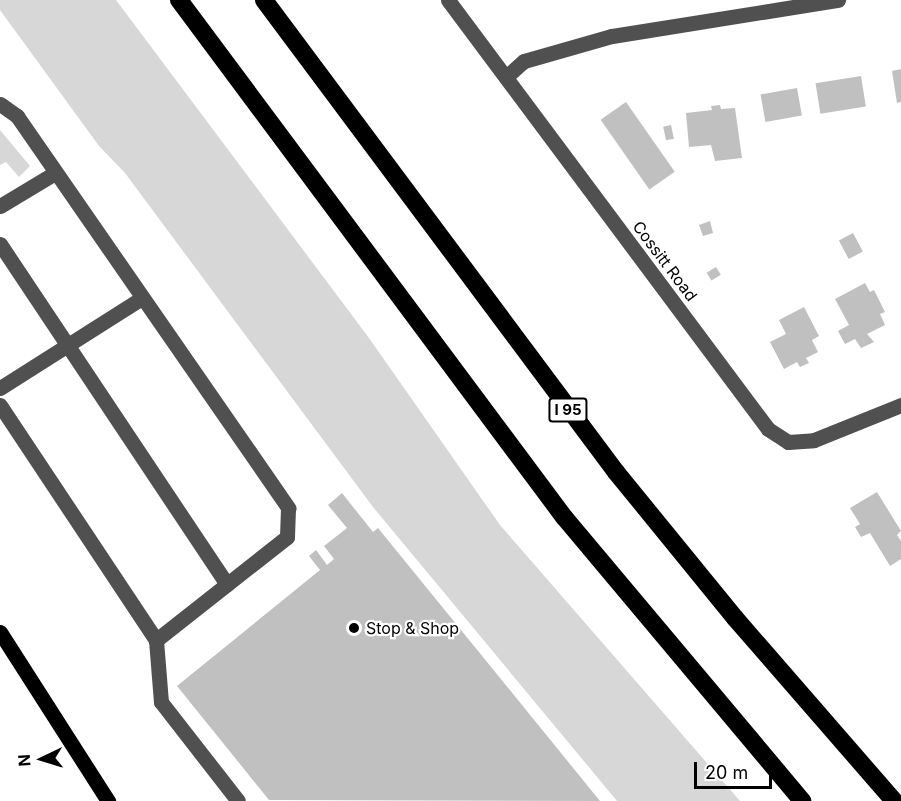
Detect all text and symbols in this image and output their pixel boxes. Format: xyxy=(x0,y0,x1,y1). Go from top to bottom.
street label: Cossitt Road xyxy=(629,217,701,305)
road number: I 95 xyxy=(547,398,589,422)
place label: Stop & Shop xyxy=(366,618,459,638)
marker: Stop & Shop xyxy=(347,621,361,635)
north arrow xyxy=(12,729,72,789)
scale bar xyxy=(697,750,775,788)
text: N xyxy=(14,753,34,767)
text: 20 m xyxy=(705,762,748,783)

